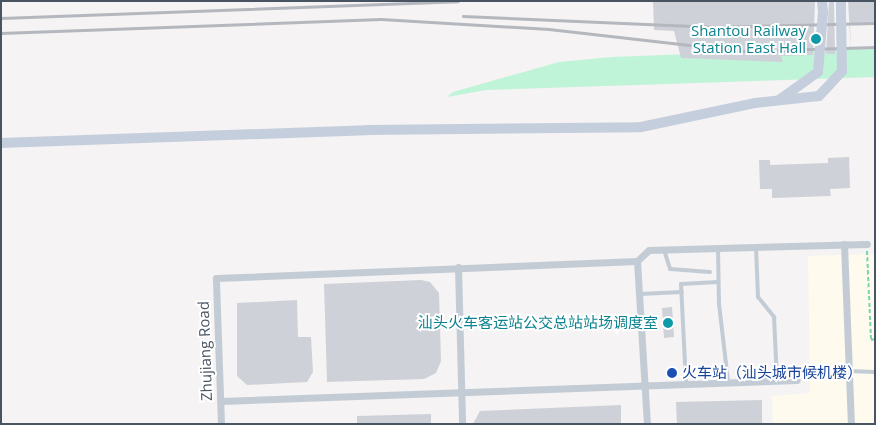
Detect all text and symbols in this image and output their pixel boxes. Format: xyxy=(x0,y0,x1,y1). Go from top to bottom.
place label: Shantou Railway Station East Hall xyxy=(691,21,806,56)
marker: Shantou Railway Station East Hall xyxy=(810,33,822,45)
street label: Zhujiang Road xyxy=(194,301,216,401)
place label: 汕头火车客运站公交总站站场调度室 xyxy=(418,314,658,332)
marker: 汕头火车客运站公交总站站场调度室 xyxy=(662,317,674,329)
place label: 火车站（汕头城市候机楼） xyxy=(682,364,862,382)
marker: 火车站（汕头城市候机楼） xyxy=(666,367,678,379)

